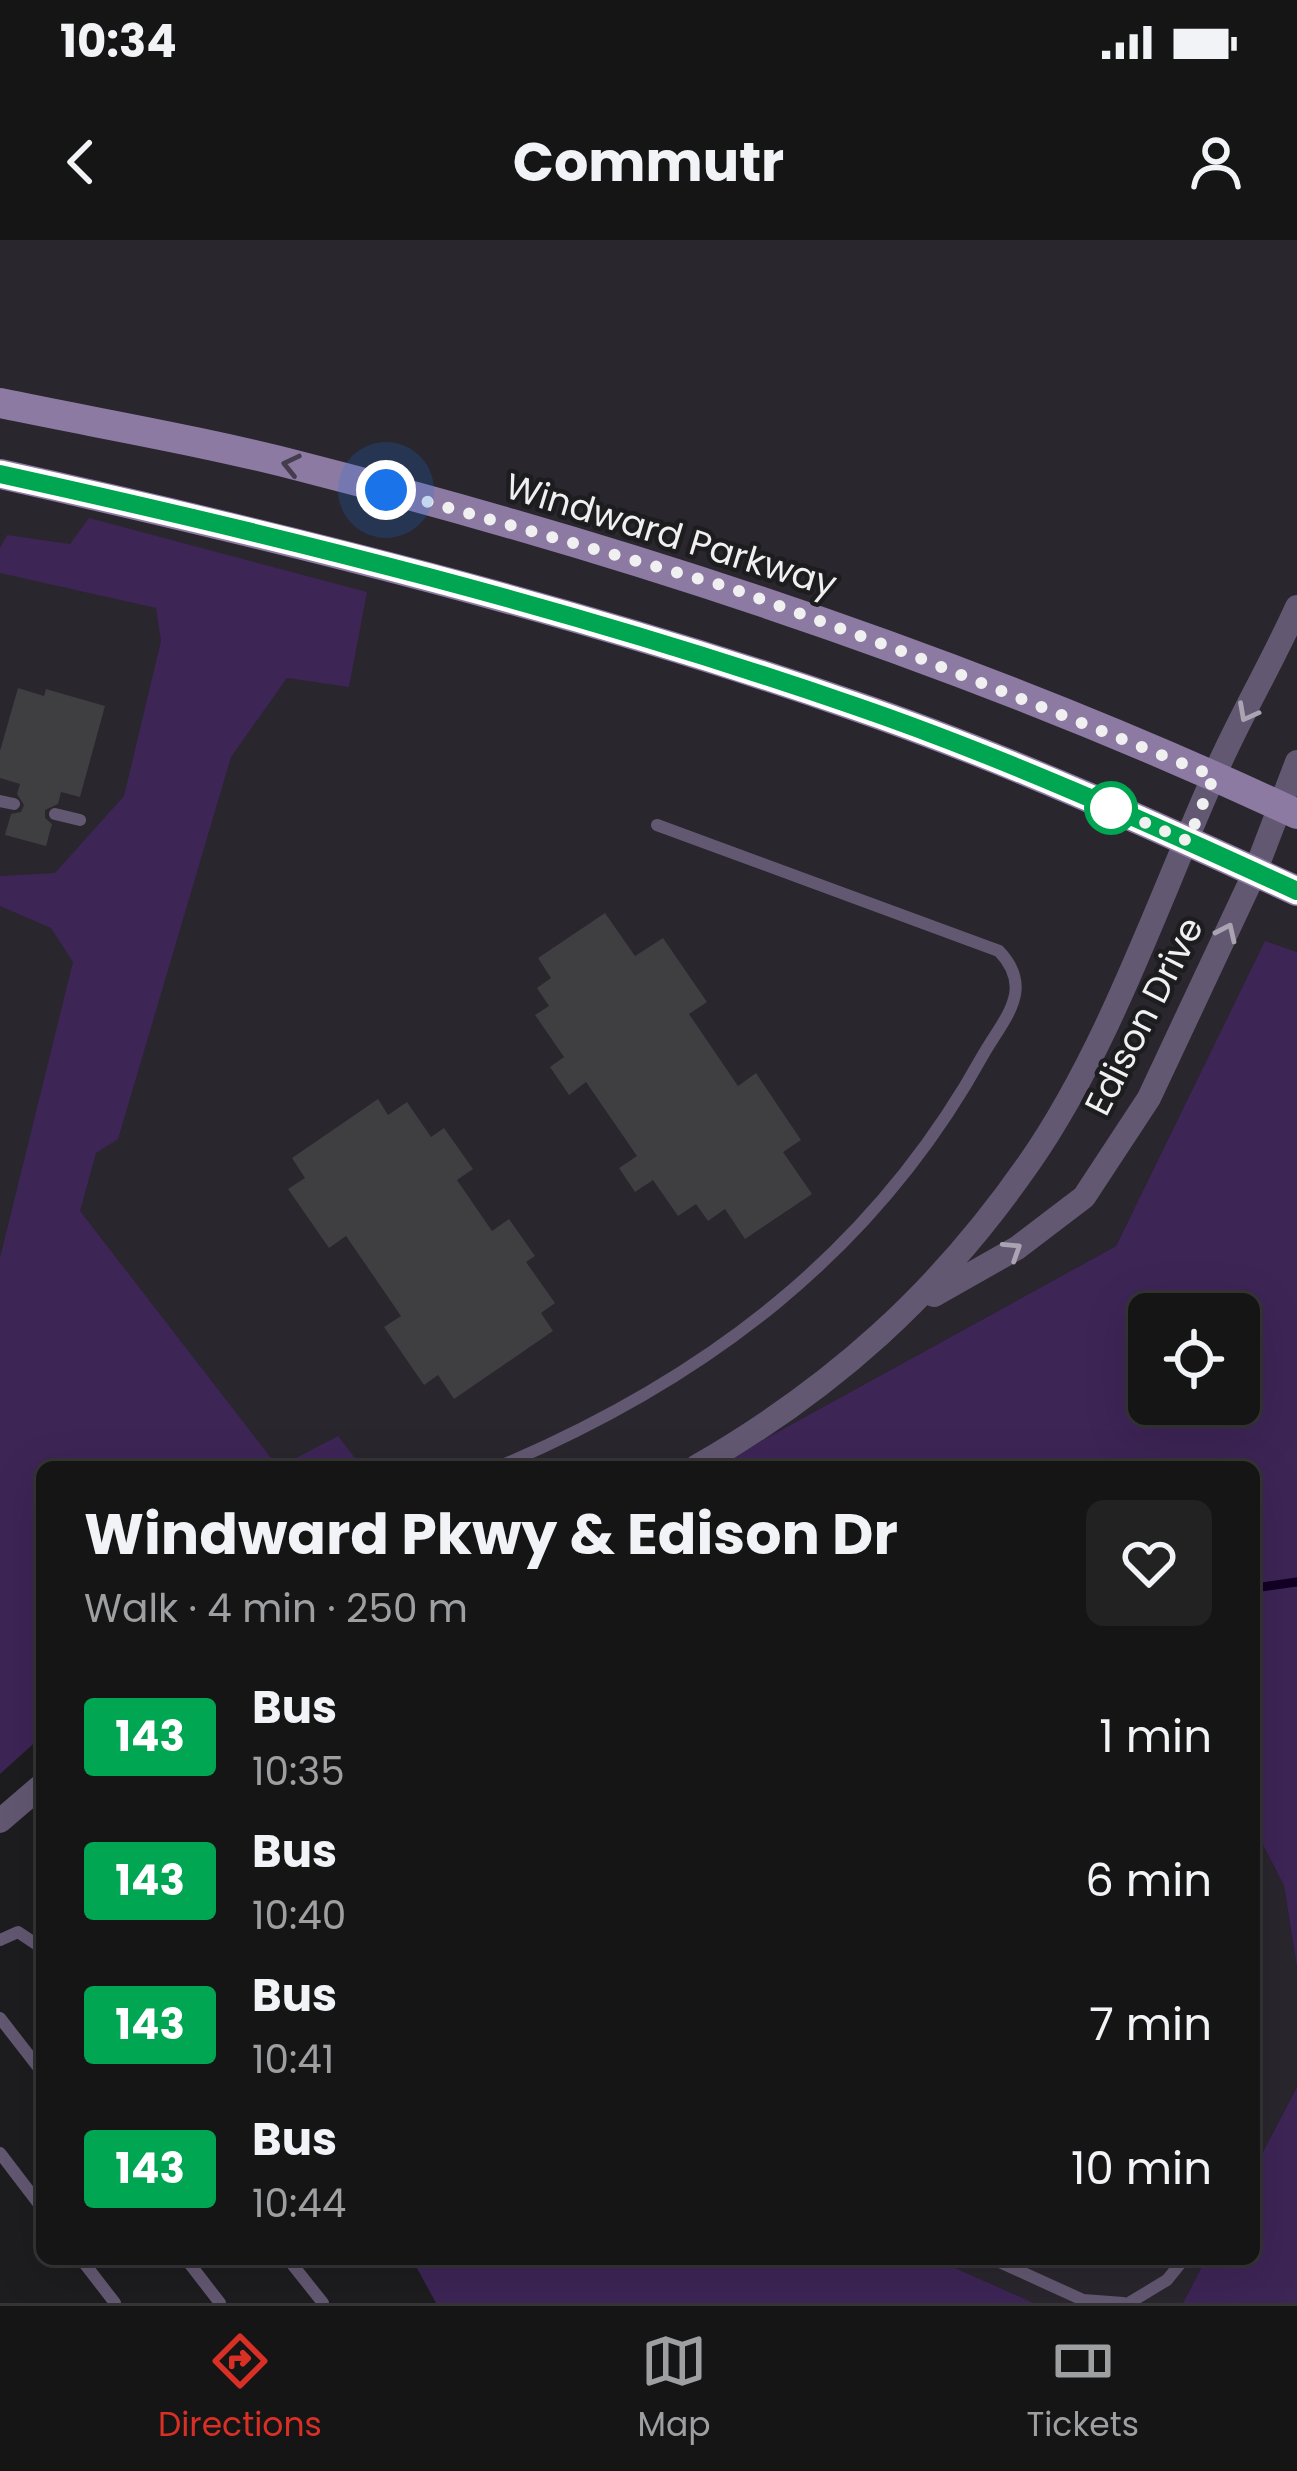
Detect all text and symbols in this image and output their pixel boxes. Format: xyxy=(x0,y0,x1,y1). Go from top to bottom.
text: 10:34 xyxy=(60,10,177,73)
text: Commutr xyxy=(513,124,784,200)
icon: back xyxy=(48,129,114,195)
icon: person xyxy=(1183,129,1249,195)
one-way arrow xyxy=(282,453,302,478)
your location xyxy=(356,460,416,520)
street label: Windward Parkway xyxy=(499,460,843,610)
one-way arrow xyxy=(1238,700,1261,721)
unlabelled marker xyxy=(1086,783,1136,833)
street label: Edison Drive xyxy=(1072,908,1216,1124)
one-way arrow xyxy=(1213,923,1236,944)
one-way arrow xyxy=(1000,1241,1022,1264)
map controls xyxy=(1128,1293,1260,1425)
button: locate xyxy=(1128,1293,1260,1425)
text: Windward Pkwy & Edison Dr xyxy=(84,1494,898,1574)
button: heart xyxy=(1086,1500,1212,1626)
text: Walk · 4 min · 250 m xyxy=(84,1581,468,1636)
text: Bus xyxy=(252,1676,337,1739)
text: 1 min xyxy=(1099,1705,1212,1768)
text: 143 xyxy=(115,1707,185,1766)
text: 10:35 xyxy=(252,1744,345,1799)
text: Bus xyxy=(252,1820,337,1883)
text: 6 min xyxy=(1085,1849,1212,1912)
text: 143 xyxy=(115,1851,185,1910)
text: 10:40 xyxy=(252,1888,346,1943)
text: Bus xyxy=(252,1964,337,2027)
text: 7 min xyxy=(1089,1993,1212,2056)
text: 143 xyxy=(115,1995,185,2054)
text: 10:41 xyxy=(252,2032,334,2087)
text: Bus xyxy=(252,2108,337,2171)
text: 10 min xyxy=(1071,2137,1212,2200)
text: 143 xyxy=(115,2139,185,2198)
text: 10:44 xyxy=(252,2176,346,2231)
tab: Directions xyxy=(158,2328,322,2450)
tab: Map xyxy=(638,2328,711,2450)
tab: Tickets xyxy=(1026,2328,1139,2450)

